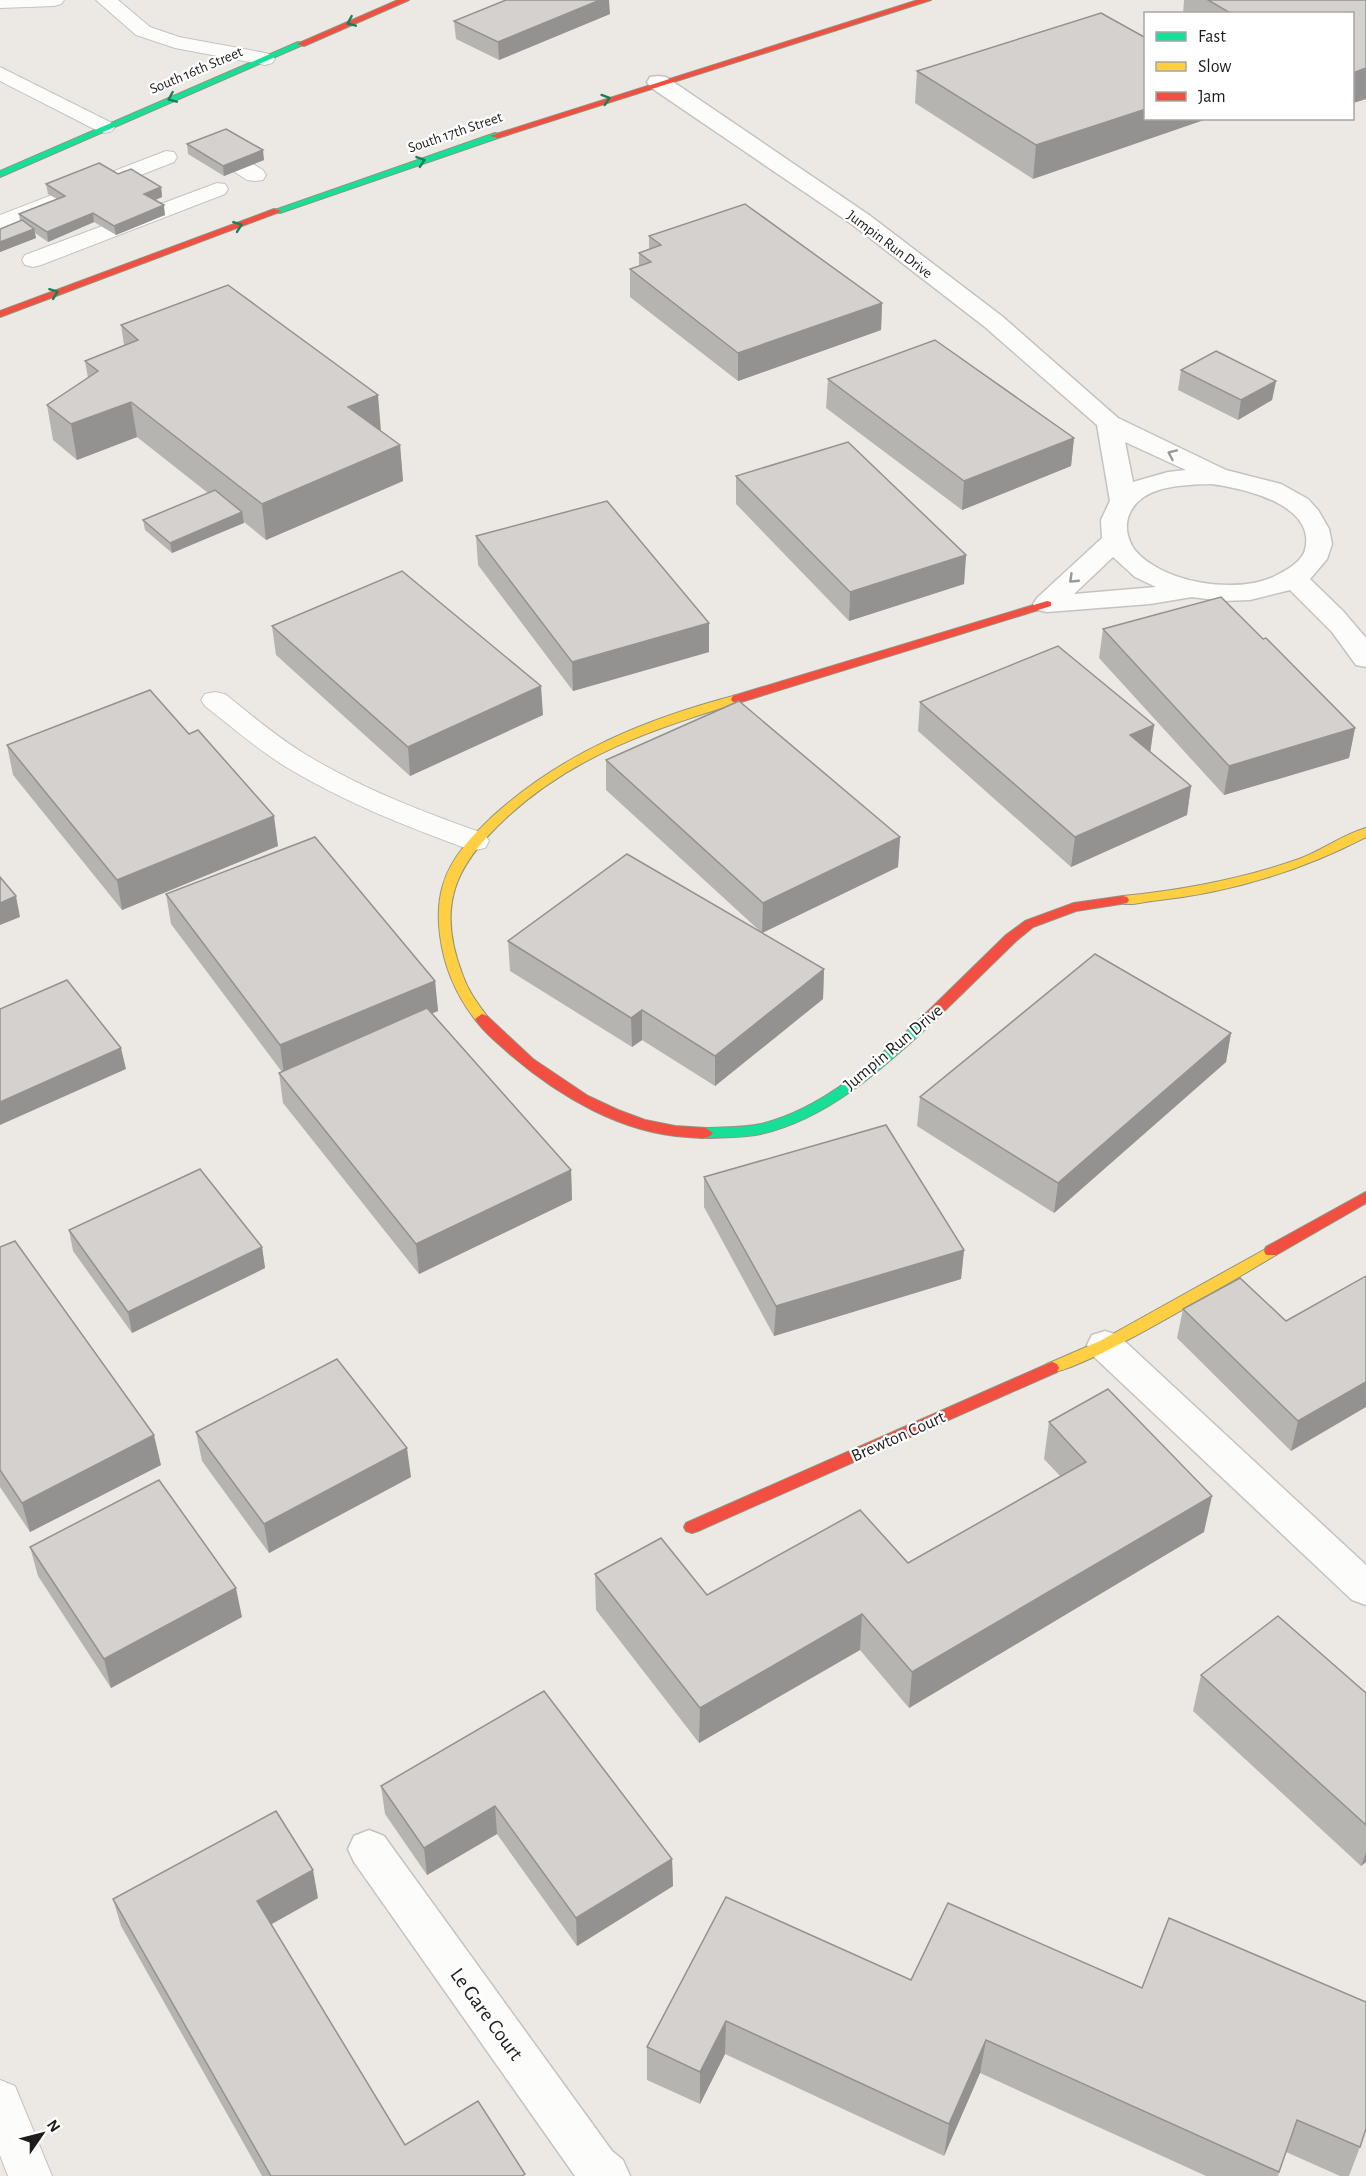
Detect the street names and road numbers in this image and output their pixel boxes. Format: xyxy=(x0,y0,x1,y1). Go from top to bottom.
street label: South 16th Street xyxy=(147,44,245,97)
street label: South 17th Street xyxy=(406,109,504,156)
street label: Jumpin Run Drive xyxy=(844,208,935,281)
street label: Jumpin Run Drive xyxy=(841,1001,947,1094)
street label: Brewton Court xyxy=(849,1408,948,1466)
street label: Le Gare Court xyxy=(446,1964,527,2064)

